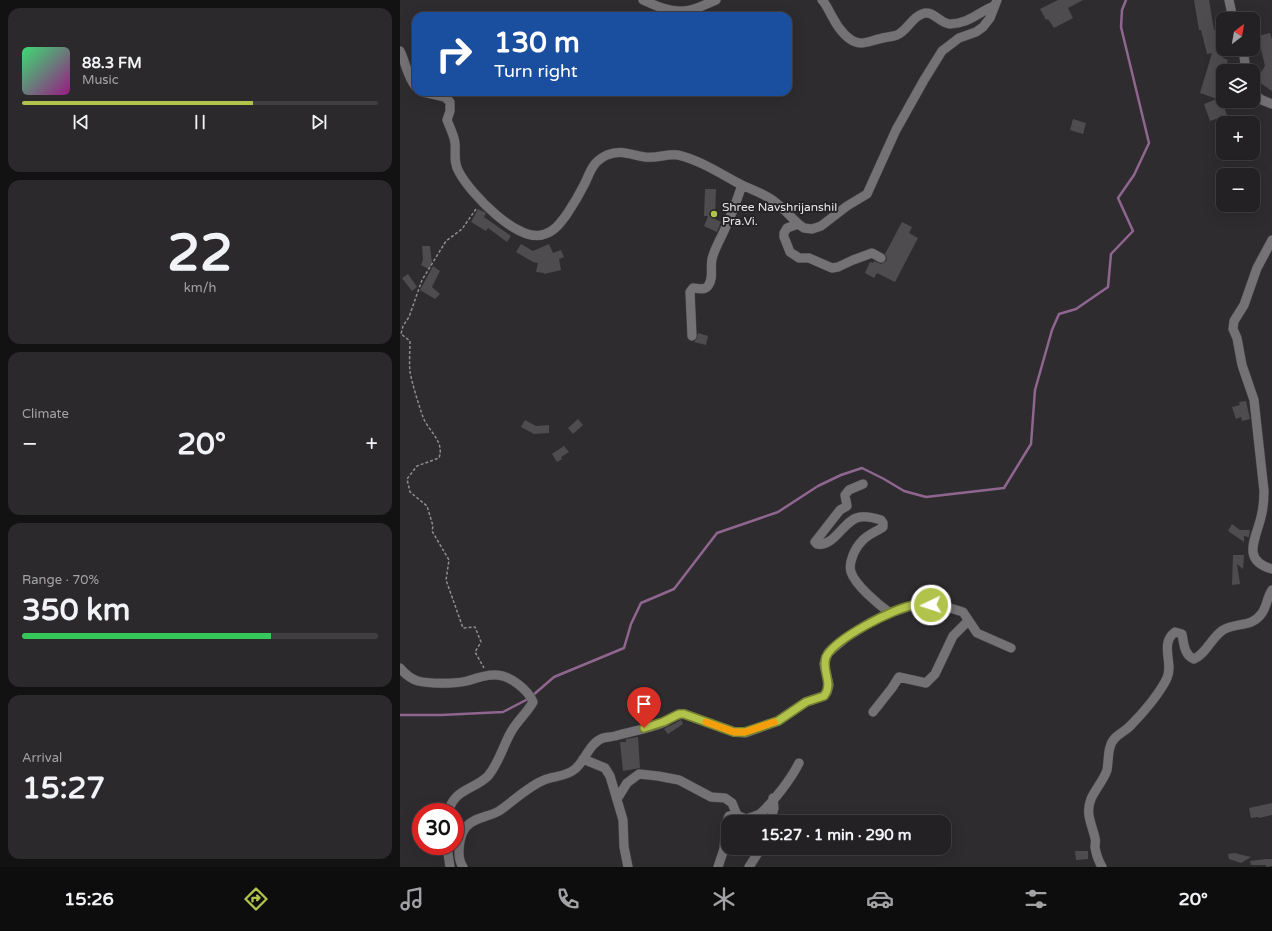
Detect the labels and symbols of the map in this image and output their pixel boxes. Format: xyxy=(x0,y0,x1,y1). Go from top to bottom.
north arrow xyxy=(1216,12,1260,56)
place label: Shree Navshrijanshil Pra.Vi. xyxy=(722,200,837,228)
marker: Shree Navshrijanshil Pra.Vi. xyxy=(709,209,719,219)
position arrow xyxy=(910,584,952,626)
pin xyxy=(627,687,661,728)
speed limit sign: 30 xyxy=(412,803,464,855)

